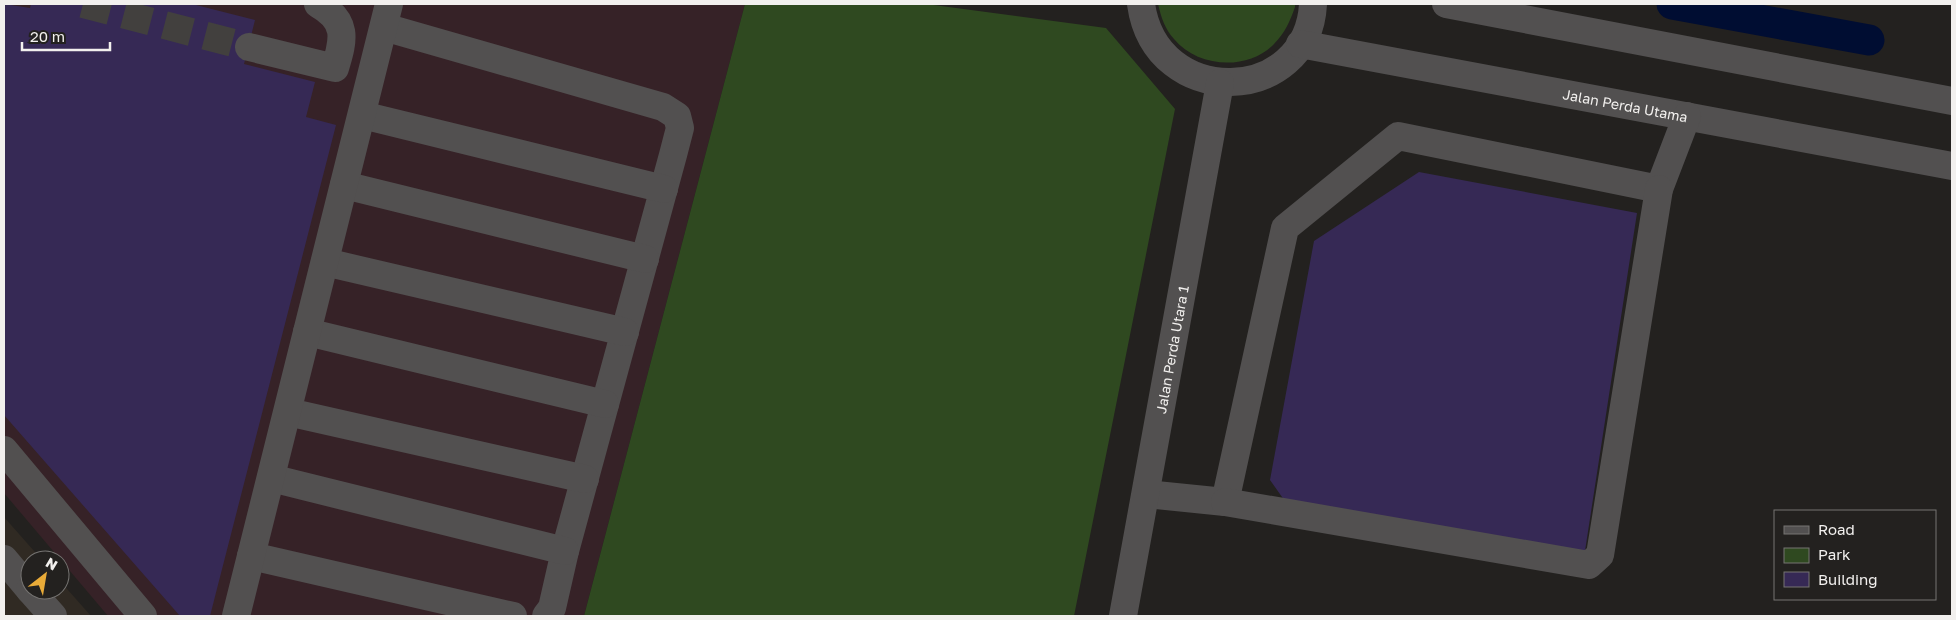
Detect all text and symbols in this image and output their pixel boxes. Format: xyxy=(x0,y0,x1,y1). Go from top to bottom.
scale bar xyxy=(22,20,110,52)
text: 20 m xyxy=(30,27,65,45)
street label: Jalan Perda Utama xyxy=(1561,85,1689,125)
street label: Jalan Perda Utara 1 xyxy=(1152,284,1192,415)
legend xyxy=(1774,510,1936,600)
text: Road xyxy=(1818,520,1855,538)
text: Park xyxy=(1818,545,1851,563)
north arrow xyxy=(20,550,70,600)
text: N xyxy=(43,553,61,573)
text: Building xyxy=(1818,570,1878,588)

